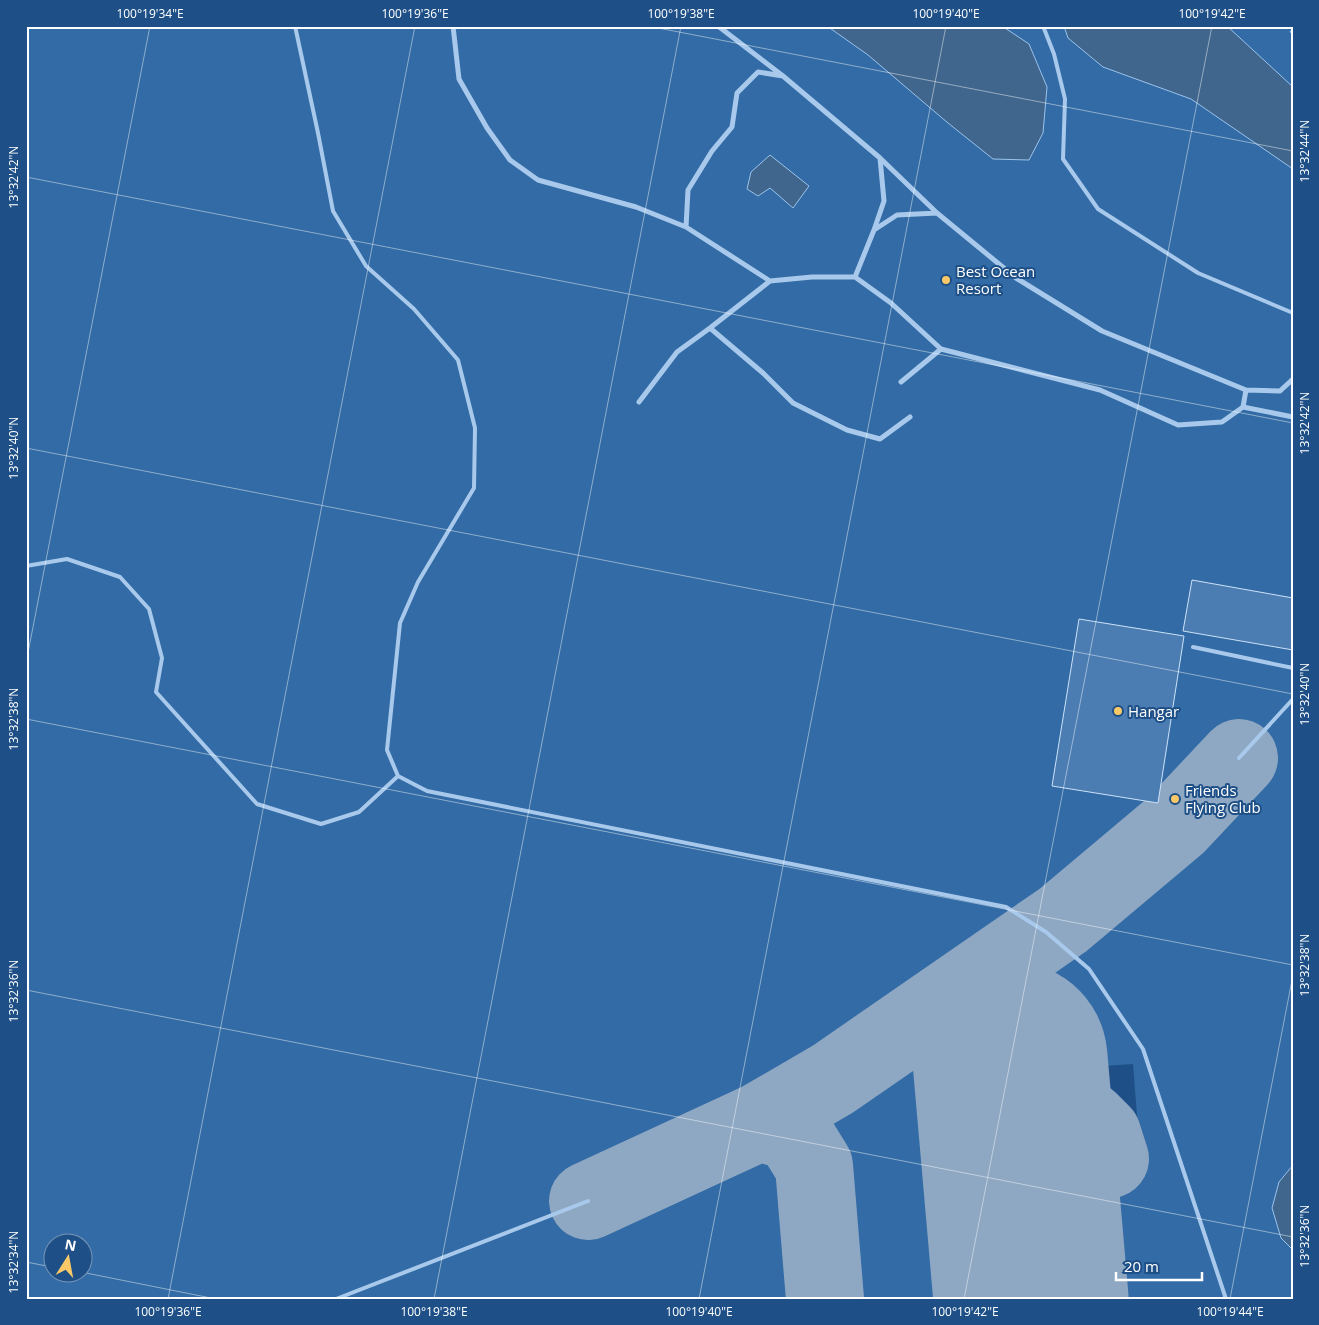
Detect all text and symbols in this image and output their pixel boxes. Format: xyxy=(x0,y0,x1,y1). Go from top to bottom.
text: 100°19'34"E xyxy=(116,5,184,22)
text: 100°19'36"E xyxy=(381,5,449,22)
text: 100°19'38"E xyxy=(647,5,715,22)
text: 100°19'40"E xyxy=(912,5,980,22)
text: 100°19'42"E xyxy=(1178,5,1246,22)
text: 13°32'44"N xyxy=(1296,120,1313,182)
text: 13°32'42"N xyxy=(5,146,22,208)
place label: Best Ocean Resort xyxy=(956,261,1035,298)
marker: Best Ocean Resort xyxy=(940,274,952,286)
text: 13°32'42"N xyxy=(1296,392,1313,454)
text: 13°32'40"N xyxy=(5,417,22,479)
text: 13°32'40"N xyxy=(1296,663,1313,725)
text: 13°32'38"N xyxy=(5,688,22,750)
place label: Hangar xyxy=(1128,701,1179,721)
marker: Hangar xyxy=(1112,705,1124,717)
place label: Friends Flying Club xyxy=(1185,780,1261,817)
marker: Friends Flying Club xyxy=(1169,793,1181,805)
text: 13°32'38"N xyxy=(1296,934,1313,996)
text: 13°32'36"N xyxy=(5,960,22,1022)
text: 13°32'36"N xyxy=(1296,1205,1313,1267)
text: 13°32'34"N xyxy=(5,1231,22,1293)
north arrow xyxy=(42,1232,92,1282)
text: N xyxy=(63,1234,78,1255)
scale bar xyxy=(1116,1250,1203,1282)
text: 20 m xyxy=(1124,1256,1159,1276)
text: 100°19'36"E xyxy=(134,1303,202,1320)
text: 100°19'38"E xyxy=(400,1303,468,1320)
text: 100°19'40"E xyxy=(665,1303,733,1320)
text: 100°19'42"E xyxy=(931,1303,999,1320)
text: 100°19'44"E xyxy=(1196,1303,1264,1320)

